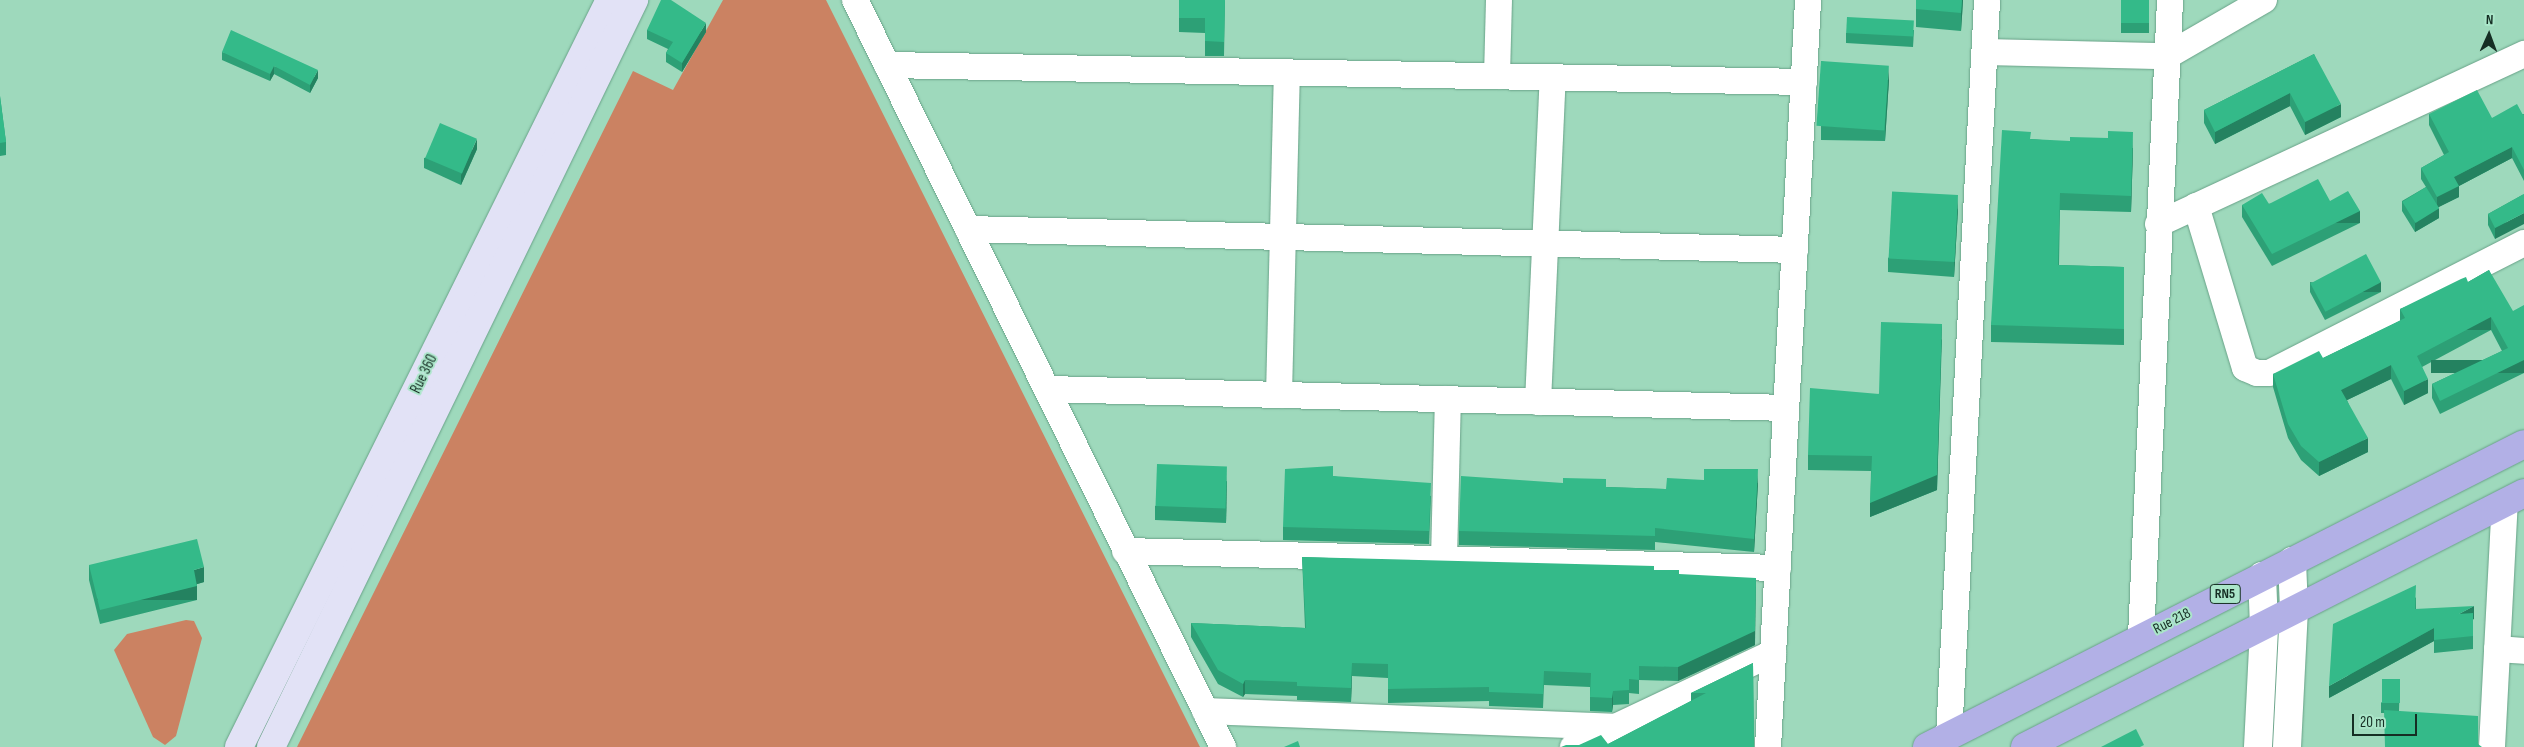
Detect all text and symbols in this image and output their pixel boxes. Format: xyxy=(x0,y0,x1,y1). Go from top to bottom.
north arrow xyxy=(2464,10,2514,60)
text: N xyxy=(2485,11,2494,28)
street label: Rue 360 xyxy=(407,352,441,396)
road number: RN5 xyxy=(2209,582,2241,606)
street label: Rue 218 xyxy=(2150,604,2194,638)
scale bar xyxy=(2354,704,2419,736)
text: 20 m xyxy=(2360,713,2385,732)

